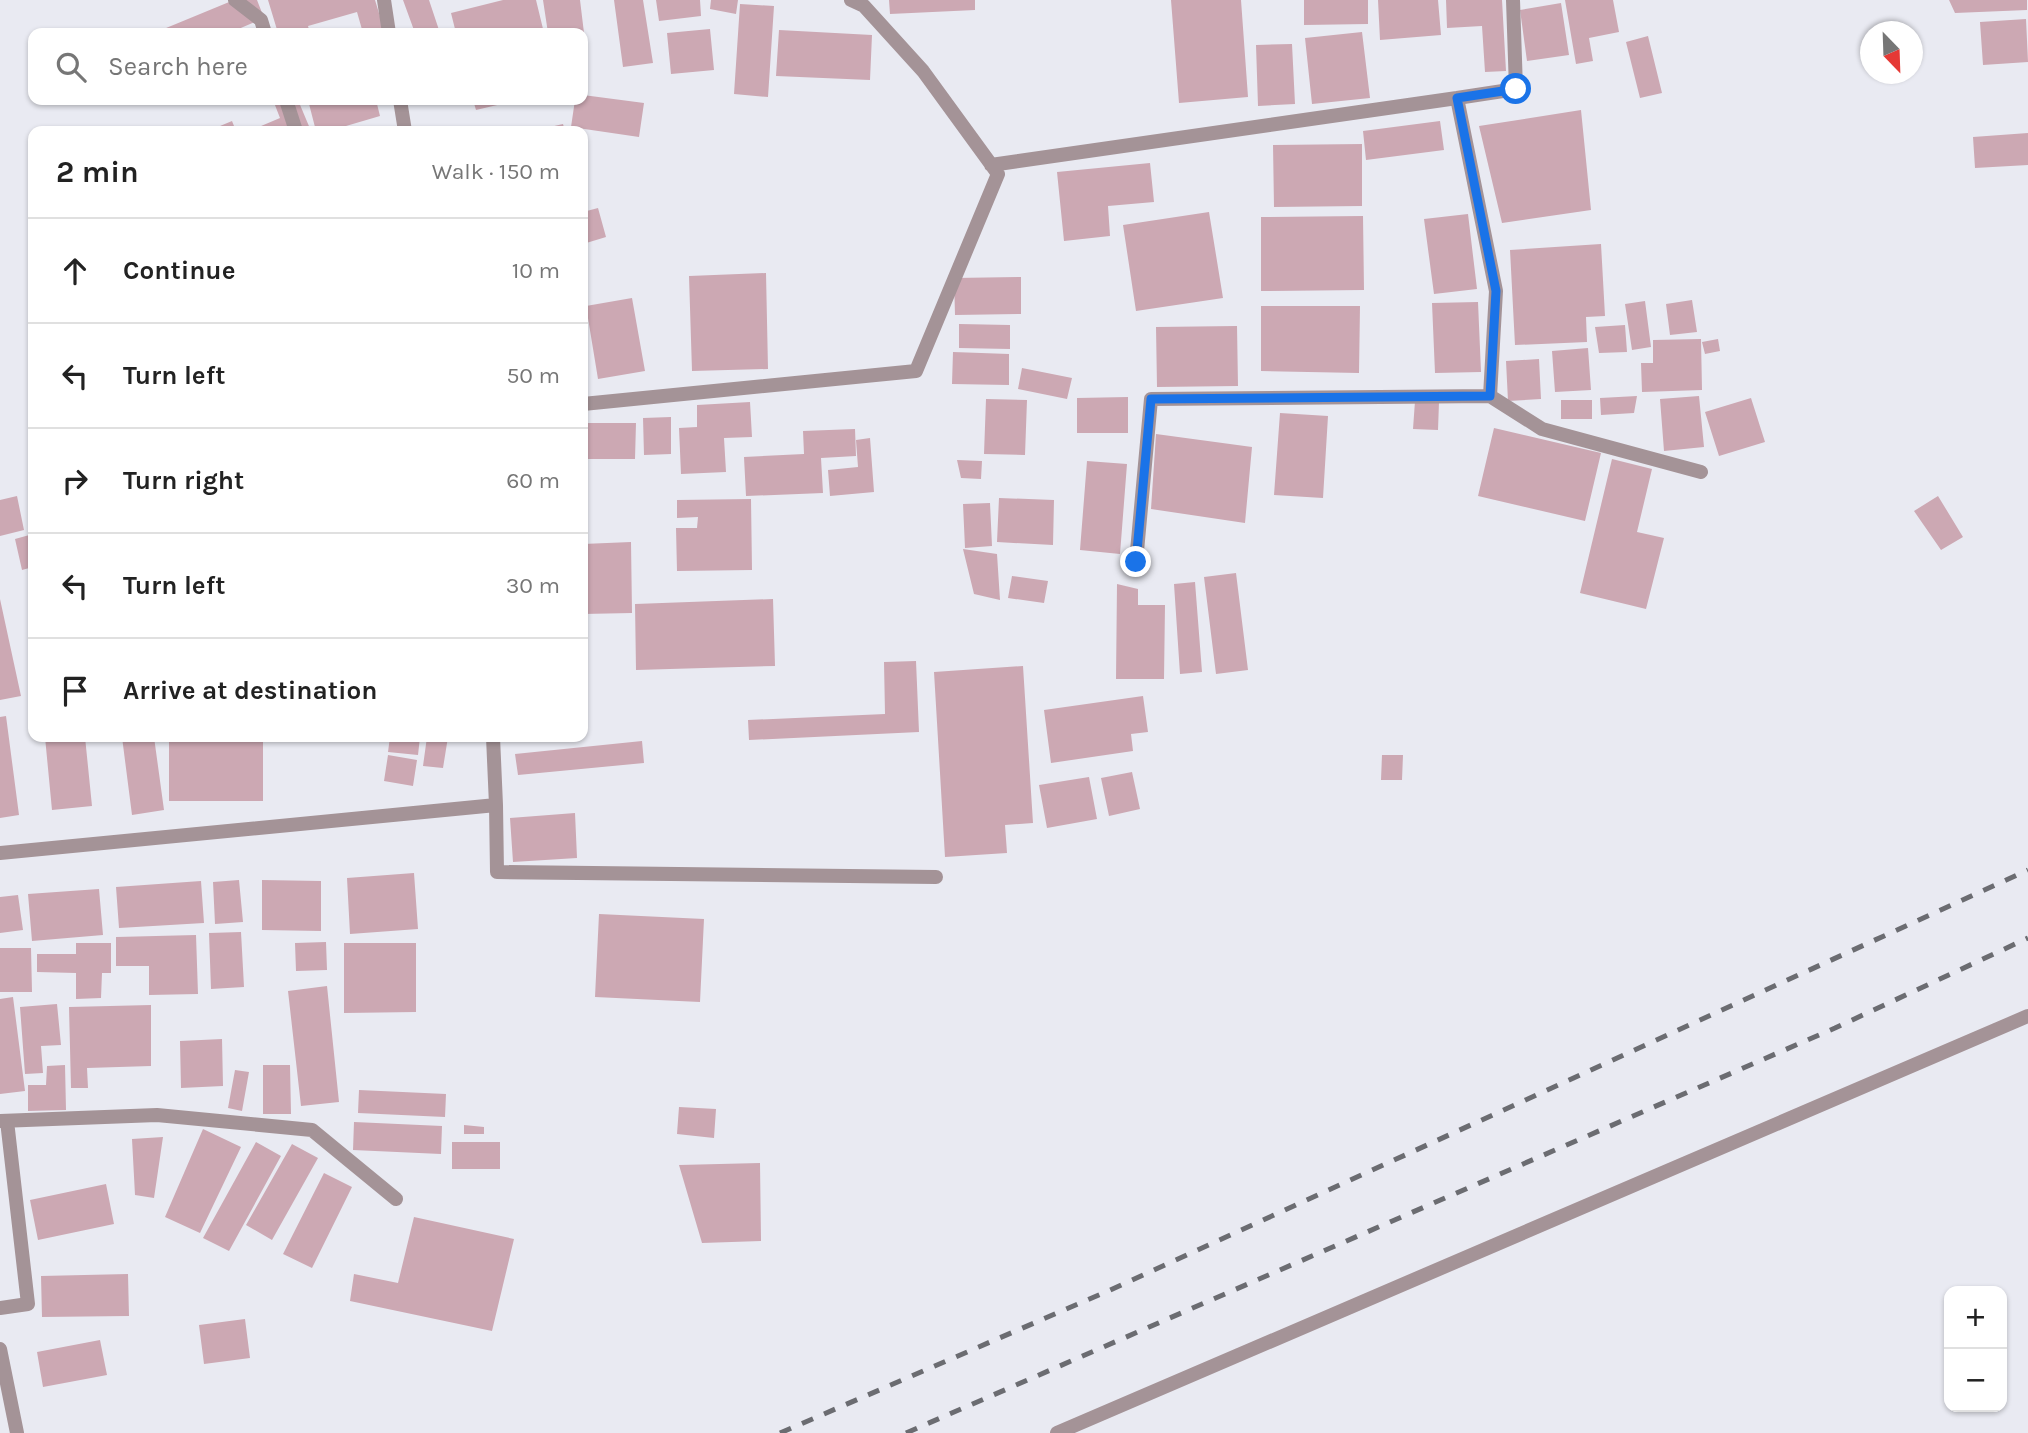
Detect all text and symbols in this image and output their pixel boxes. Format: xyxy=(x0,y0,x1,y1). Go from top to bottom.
north arrow xyxy=(1860,21,1923,84)
search box xyxy=(28,28,588,105)
icon: search xyxy=(52,48,90,86)
text: Search here xyxy=(108,51,248,82)
route start xyxy=(1500,73,1531,104)
text: 2 min xyxy=(56,154,139,190)
text: Walk · 150 m xyxy=(432,158,560,185)
icon: ahead xyxy=(56,252,94,290)
text: Continue xyxy=(123,255,235,286)
text: 10 m xyxy=(512,257,560,284)
icon: left xyxy=(56,357,94,395)
text: Turn left xyxy=(123,360,225,391)
text: 50 m xyxy=(506,362,560,389)
icon: right xyxy=(56,462,94,500)
text: Turn right xyxy=(123,465,244,496)
text: 60 m xyxy=(506,467,560,494)
route end xyxy=(1120,546,1151,577)
icon: left xyxy=(56,567,94,605)
text: Turn left xyxy=(123,570,225,601)
text: 30 m xyxy=(506,572,560,599)
icon: arrive xyxy=(56,672,94,710)
text: Arrive at destination xyxy=(123,675,377,706)
map controls xyxy=(1944,1286,2007,1412)
button: + xyxy=(1944,1286,2007,1349)
button: − xyxy=(1944,1349,2007,1412)

